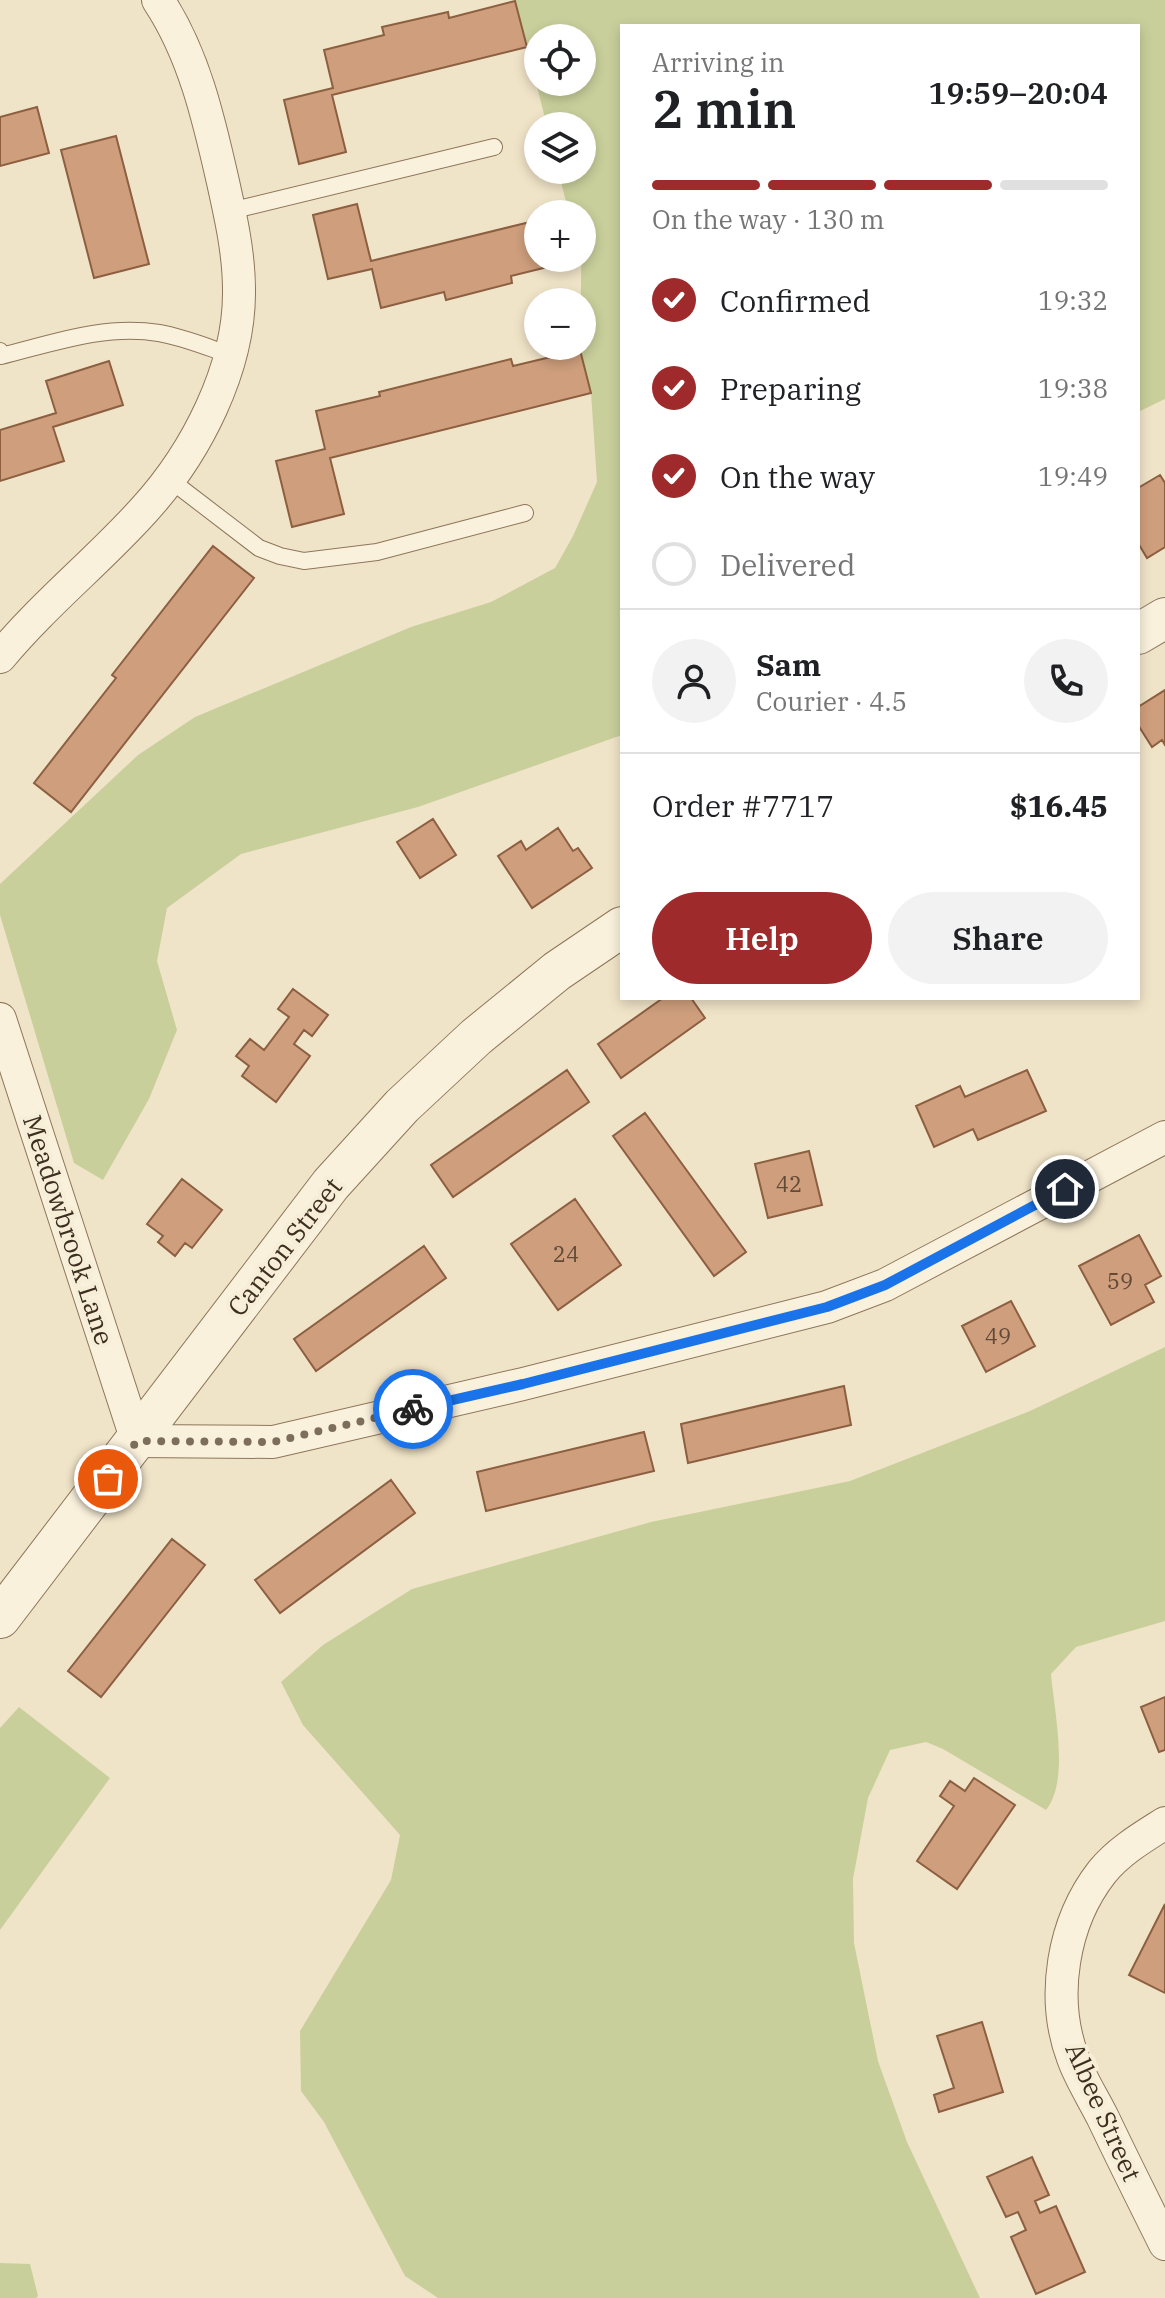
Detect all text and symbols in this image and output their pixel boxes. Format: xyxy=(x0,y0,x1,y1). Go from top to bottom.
map controls xyxy=(524,24,596,360)
button: locate xyxy=(524,24,596,96)
text: Arriving in xyxy=(652,45,785,79)
text: 19:59–20:04 xyxy=(928,73,1108,112)
text: 2 min xyxy=(652,75,797,142)
button: layers xyxy=(524,112,596,184)
button: + xyxy=(524,200,596,272)
text: On the way · 130 m xyxy=(652,202,885,236)
icon: check xyxy=(652,278,696,322)
text: Confirmed xyxy=(720,281,871,320)
text: 19:32 xyxy=(1038,283,1108,317)
button: − xyxy=(524,288,596,360)
icon: check xyxy=(652,366,696,410)
text: Preparing xyxy=(720,369,861,408)
text: 19:38 xyxy=(1038,371,1108,405)
icon: check xyxy=(652,454,696,498)
text: On the way xyxy=(720,457,875,496)
text: 19:49 xyxy=(1038,459,1108,493)
text: Delivered xyxy=(720,545,855,584)
button: person xyxy=(652,639,736,723)
button: phone xyxy=(1024,639,1108,723)
text: Sam xyxy=(756,645,821,684)
text: Courier · 4.5 xyxy=(756,684,907,718)
text: Order #7717 xyxy=(652,786,834,825)
text: $16.45 xyxy=(1010,786,1108,825)
button: Help xyxy=(652,892,872,984)
button: Share xyxy=(888,892,1108,984)
street label: Meadowbrook Lane xyxy=(16,1110,122,1349)
pin xyxy=(1031,1155,1099,1223)
icon: home xyxy=(1043,1167,1087,1211)
house number: 42 xyxy=(776,1169,802,1198)
street label: Canton Street xyxy=(219,1170,349,1323)
house number: 24 xyxy=(553,1239,579,1268)
house number: 59 xyxy=(1107,1266,1133,1295)
house number: 49 xyxy=(985,1321,1011,1350)
courier xyxy=(373,1369,453,1449)
icon: bike xyxy=(391,1387,435,1431)
pin xyxy=(74,1445,142,1513)
icon: bag xyxy=(86,1457,130,1501)
street label: Albee Street xyxy=(1058,2037,1150,2186)

